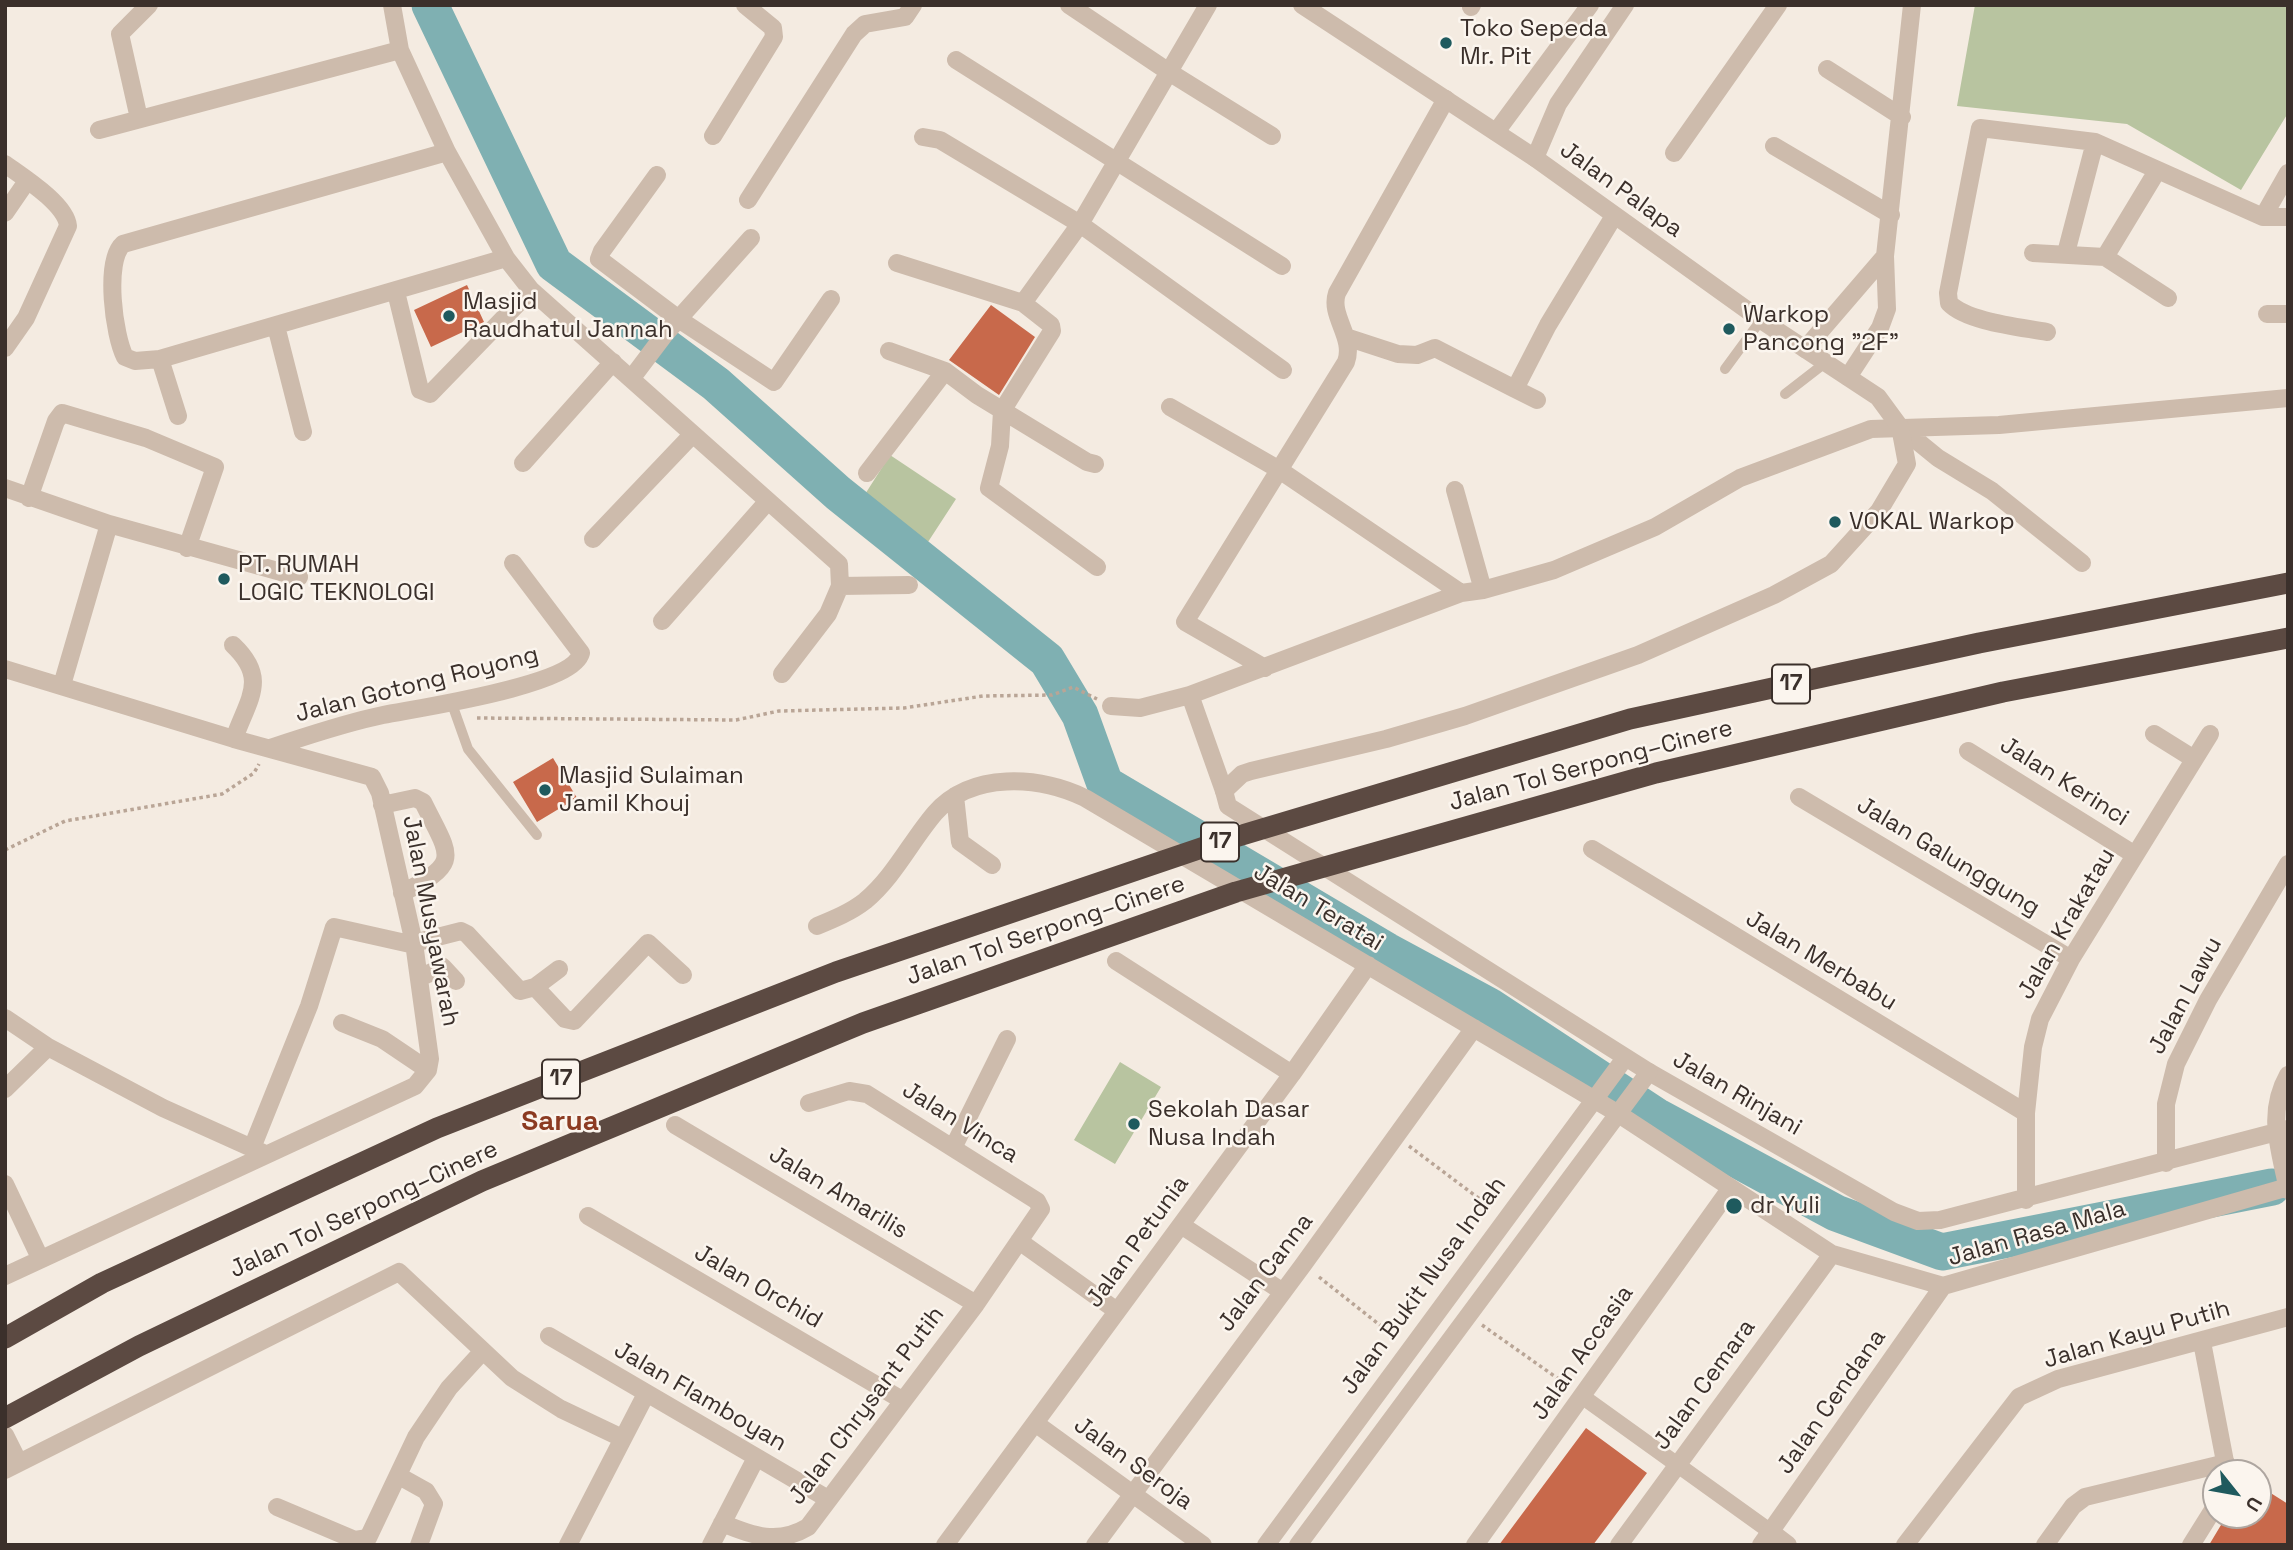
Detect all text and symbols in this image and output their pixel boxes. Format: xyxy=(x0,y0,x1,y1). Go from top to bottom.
place label: Toko Sepeda Mr. Pit xyxy=(1460,15,1608,71)
marker: Toko Sepeda Mr. Pit xyxy=(1438,35,1454,51)
street label: Jalan Palapa xyxy=(1554,136,1688,244)
place label: Masjid Raudhatul Jannah xyxy=(463,288,673,344)
place label: Warkop Pancong "2F" xyxy=(1743,301,1899,357)
marker: Masjid Raudhatul Jannah xyxy=(441,308,457,324)
marker: Warkop Pancong "2F" xyxy=(1721,321,1737,337)
place label: VOKAL Warkop xyxy=(1849,508,2015,536)
marker: VOKAL Warkop xyxy=(1827,514,1843,530)
place label: PT. RUMAH LOGIC TEKNOLOGI xyxy=(238,551,435,607)
marker: PT. RUMAH LOGIC TEKNOLOGI xyxy=(216,571,232,587)
street label: Jalan Gotong Royong xyxy=(292,641,542,729)
road number: 17 xyxy=(1772,664,1810,704)
street label: Jalan Tol Serpong–Cinere xyxy=(1446,714,1736,818)
street label: Jalan Kerinci xyxy=(1994,731,2134,833)
place label: Masjid Sulaiman Jamil Khouj xyxy=(559,762,744,818)
marker: Masjid Sulaiman Jamil Khouj xyxy=(537,782,553,798)
street label: Jalan Galunggung xyxy=(1851,791,2045,923)
street label: Jalan Musyawarah xyxy=(395,813,465,1029)
road number: 17 xyxy=(1201,822,1239,862)
street label: Jalan Krakatau xyxy=(2012,843,2122,1005)
street label: Jalan Teratai xyxy=(1248,858,1388,958)
street label: Jalan Tol Serpong–Cinere xyxy=(903,870,1189,992)
street label: Jalan Merbabu xyxy=(1740,905,1902,1017)
street label: Jalan Lawu xyxy=(2143,932,2229,1060)
street label: Jalan Rinjani xyxy=(1667,1046,1807,1142)
road number: 17 xyxy=(542,1060,580,1098)
street label: Jalan Vinca xyxy=(897,1076,1023,1170)
place label: Sekolah Dasar Nusa Indah xyxy=(1148,1096,1310,1152)
district label: Sarua xyxy=(521,1105,599,1139)
marker: Sekolah Dasar Nusa Indah xyxy=(1126,1116,1142,1132)
street label: Jalan Tol Serpong–Cinere xyxy=(225,1135,503,1285)
street label: Jalan Amarilis xyxy=(763,1140,913,1246)
street label: Jalan Petunia xyxy=(1081,1170,1195,1314)
street label: Jalan Bukit Nusa Indah xyxy=(1335,1171,1513,1401)
place label: dr Yuli xyxy=(1750,1192,1820,1220)
street label: Jalan Rasa Mala xyxy=(1945,1195,2129,1273)
marker: dr Yuli xyxy=(1724,1196,1744,1216)
street label: Jalan Canna xyxy=(1212,1208,1320,1338)
street label: Jalan Orchid xyxy=(689,1239,827,1335)
street label: Jalan Accasia xyxy=(1526,1280,1640,1426)
street label: Jalan Kayu Putih xyxy=(2041,1295,2233,1375)
street label: Jalan Chrysant Putih xyxy=(783,1301,951,1511)
street label: Jalan Cemara xyxy=(1648,1314,1762,1456)
street label: Jalan Cendana xyxy=(1771,1324,1893,1480)
street label: Jalan Flamboyan xyxy=(608,1336,792,1458)
street label: Jalan Seroja xyxy=(1068,1411,1198,1517)
north arrow xyxy=(2202,1459,2272,1529)
text: U xyxy=(2240,1492,2268,1516)

